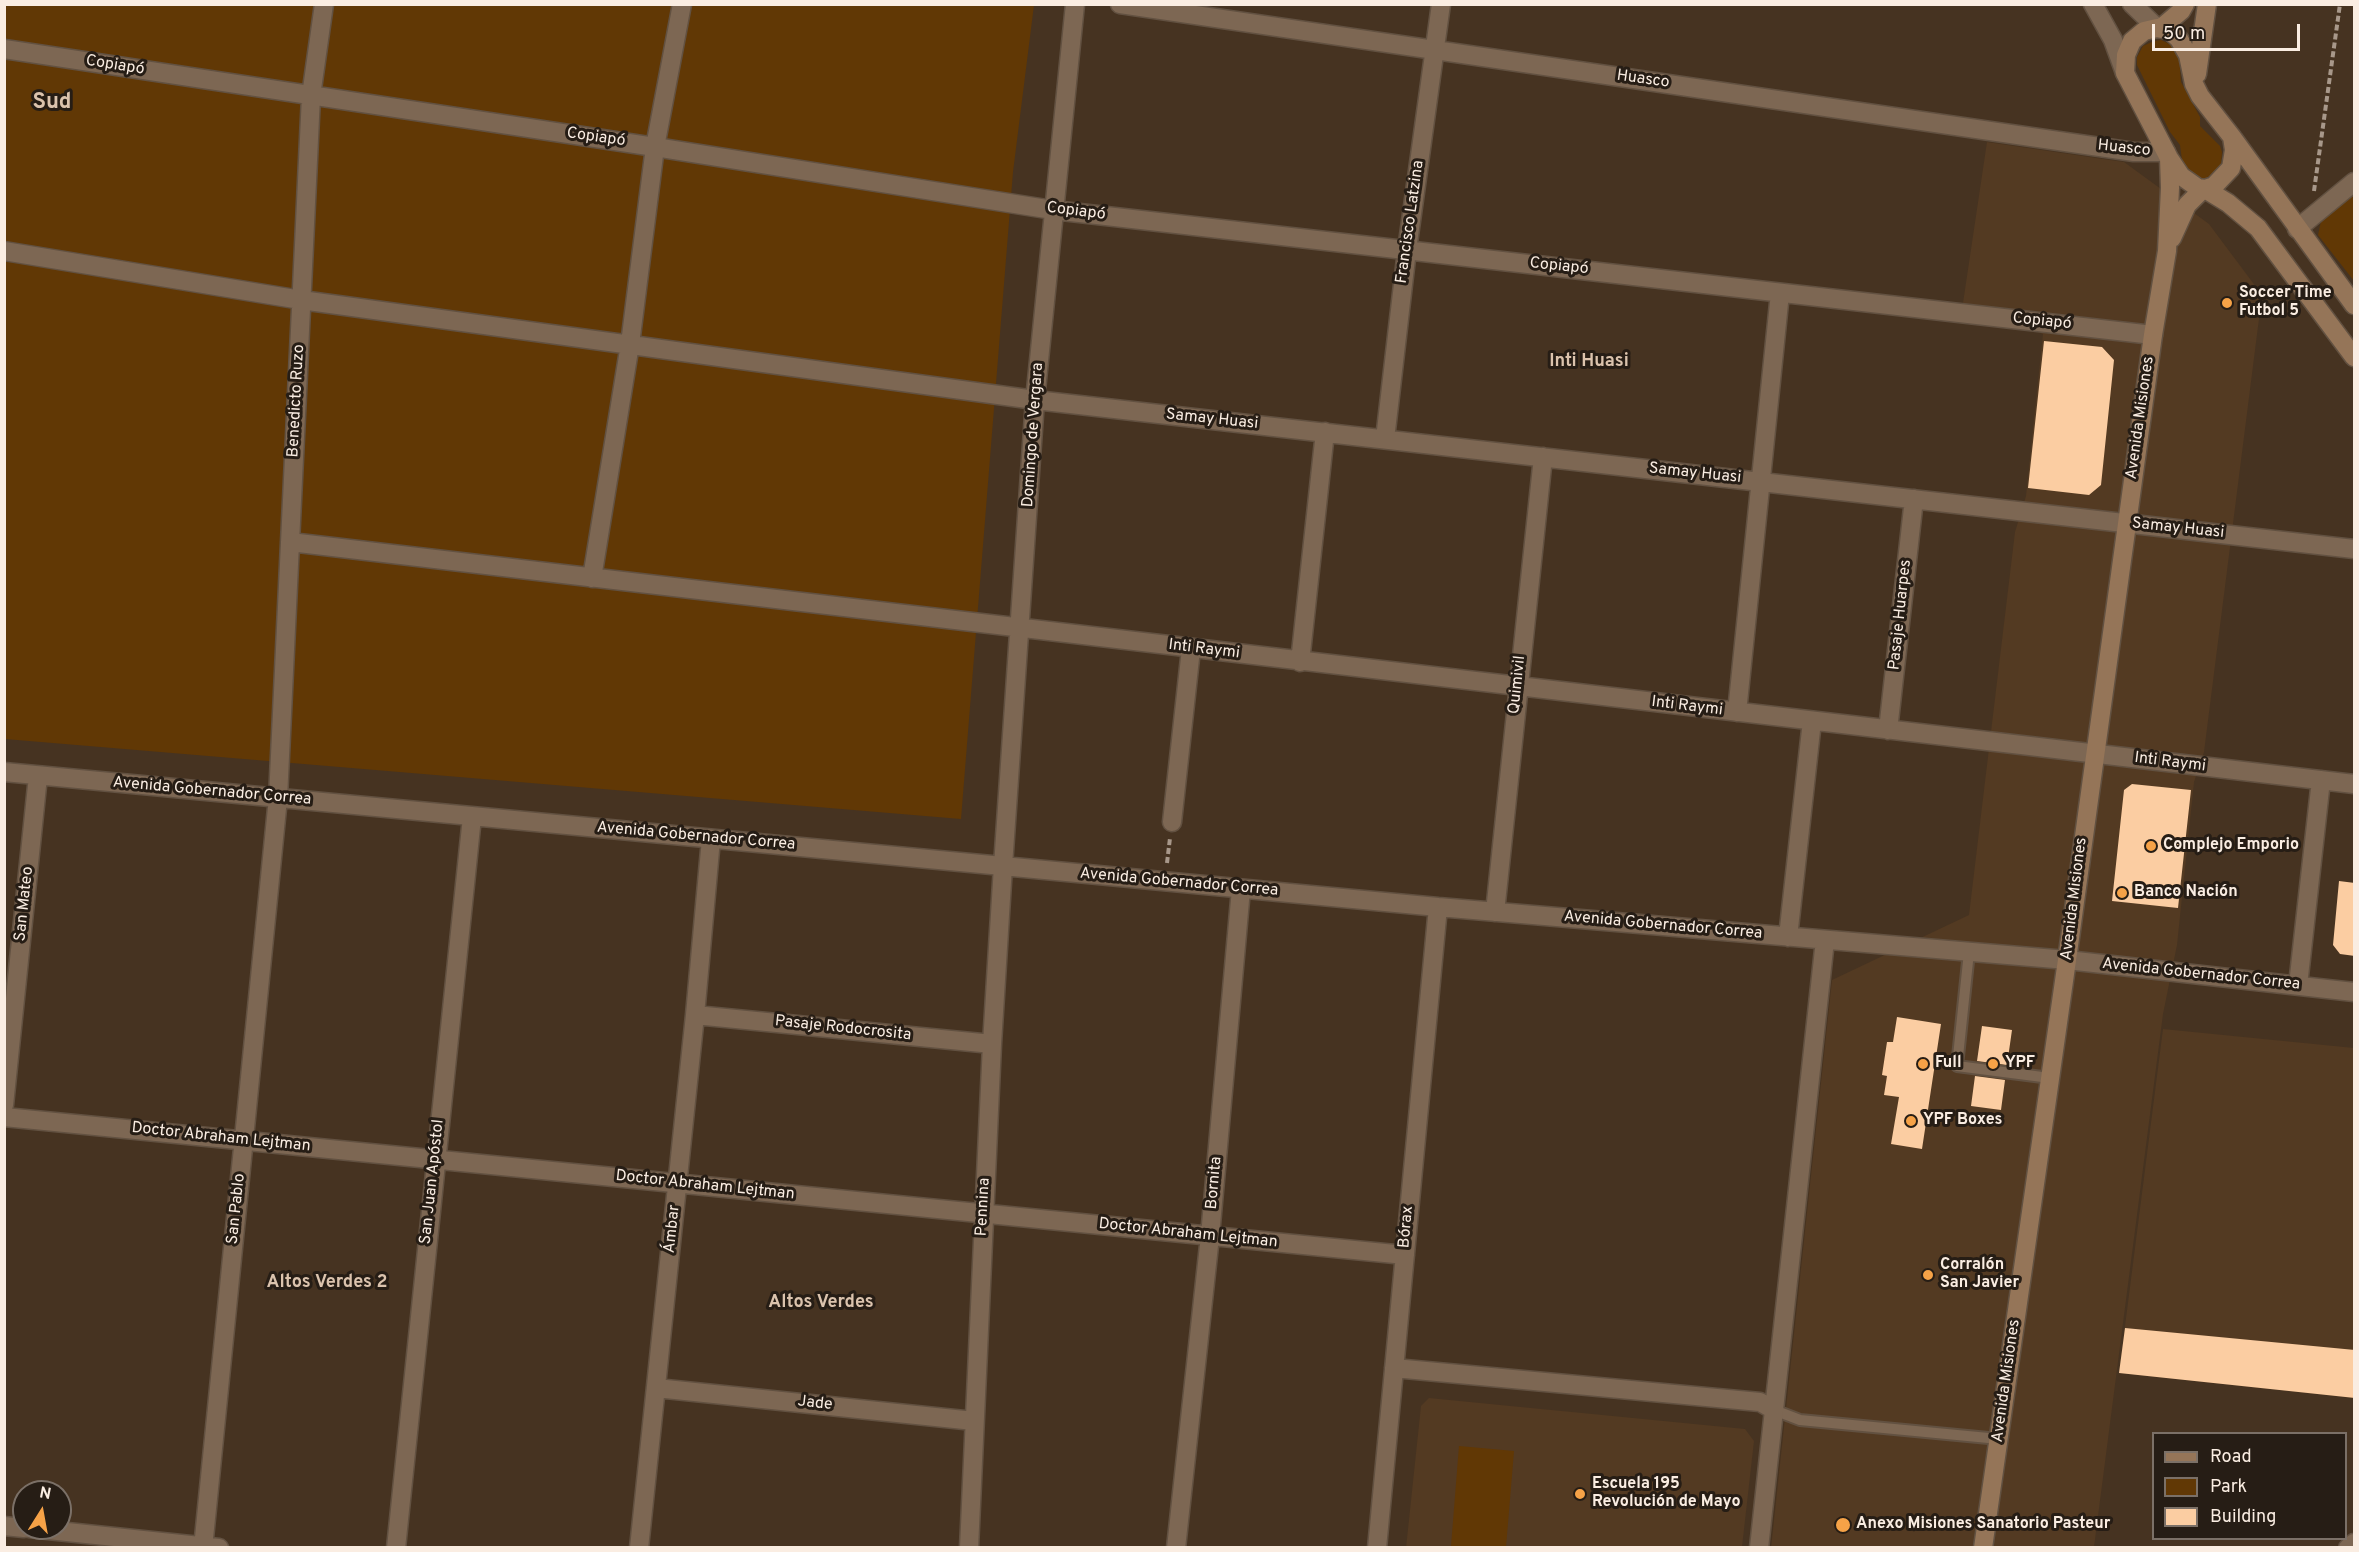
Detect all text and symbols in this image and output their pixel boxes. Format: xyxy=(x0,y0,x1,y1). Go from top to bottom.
scale bar xyxy=(2155,12,2304,50)
text: 50 m xyxy=(2163,23,2205,46)
street label: Copiapó xyxy=(84,52,146,80)
street label: Huasco xyxy=(1615,67,1671,93)
district label: Sud xyxy=(32,91,72,117)
street label: Copiapó xyxy=(565,124,627,152)
street label: Huasco xyxy=(2097,137,2151,161)
street label: Francisco Latzina xyxy=(1393,159,1429,285)
street label: Copiapó xyxy=(1045,199,1107,225)
street label: Copiapó xyxy=(1529,254,1589,280)
place label: Soccer Time Futbol 5 xyxy=(2239,284,2332,322)
marker: Soccer Time Futbol 5 xyxy=(2220,296,2234,310)
street label: Copiapó xyxy=(2012,309,2072,335)
street label: Benedicto Ruzo xyxy=(284,344,310,458)
district label: Inti Huasi xyxy=(1549,351,1629,373)
street label: Avenida Misiones xyxy=(2123,355,2159,481)
street label: Domingo de Vergara xyxy=(1019,362,1049,508)
street label: Samay Huasi xyxy=(1165,406,1259,434)
street label: Samay Huasi xyxy=(1648,460,1742,488)
street label: Samay Huasi xyxy=(2131,515,2225,543)
street label: Pasaje Huarpes xyxy=(1886,559,1916,671)
street label: Inti Raymi xyxy=(1167,636,1241,664)
street label: Quimivil xyxy=(1505,655,1531,715)
street label: Inti Raymi xyxy=(1650,693,1724,721)
street label: Inti Raymi xyxy=(2133,749,2207,777)
street label: Avenida Gobernador Correa xyxy=(112,774,312,810)
street label: Avenida Gobernador Correa xyxy=(596,819,796,855)
street label: Avenida Misiones xyxy=(2058,836,2092,962)
place label: Complejo Emporio xyxy=(2163,836,2299,856)
marker: Complejo Emporio xyxy=(2144,839,2158,853)
street label: Avenida Gobernador Correa xyxy=(1079,865,1279,901)
street label: San Mateo xyxy=(12,866,38,942)
place label: Banco Nación xyxy=(2134,883,2238,903)
marker: Banco Nación xyxy=(2115,886,2129,900)
street label: Avenida Gobernador Correa xyxy=(1563,908,1763,944)
street label: Avenida Gobernador Correa xyxy=(2101,955,2301,995)
street label: Pasaje Rodocrosita xyxy=(774,1012,912,1046)
place label: Full xyxy=(1935,1054,1962,1074)
place label: YPF xyxy=(2005,1054,2035,1074)
marker: Full xyxy=(1916,1057,1930,1071)
marker: YPF xyxy=(1986,1057,2000,1071)
place label: YPF Boxes xyxy=(1923,1111,2002,1131)
marker: YPF Boxes xyxy=(1904,1114,1918,1128)
street label: Doctor Abraham Lejtman xyxy=(131,1119,311,1157)
street label: San Juan Apóstol xyxy=(417,1119,449,1245)
street label: Bornita xyxy=(1203,1156,1227,1210)
street label: Doctor Abraham Lejtman xyxy=(615,1167,795,1205)
street label: San Pablo xyxy=(224,1173,250,1245)
street label: Pennina xyxy=(973,1177,995,1237)
street label: Ámbar xyxy=(661,1204,685,1254)
street label: Bórax xyxy=(1396,1205,1418,1249)
street label: Doctor Abraham Lejtman xyxy=(1098,1215,1278,1253)
place label: Corralón San Javier xyxy=(1940,1256,2019,1294)
marker: Corralón San Javier xyxy=(1921,1268,1935,1282)
district label: Altos Verdes 2 xyxy=(267,1272,387,1294)
district label: Altos Verdes xyxy=(768,1292,874,1314)
street label: Avenida Misiones xyxy=(1989,1318,2025,1444)
street label: Jade xyxy=(797,1393,833,1415)
legend xyxy=(2152,1432,2347,1540)
text: Road xyxy=(2210,1446,2252,1469)
place label: Escuela 195 Revolución de Mayo xyxy=(1592,1475,1740,1513)
text: Park xyxy=(2210,1476,2247,1499)
north arrow xyxy=(12,1480,72,1540)
text: N xyxy=(38,1483,53,1505)
marker: Escuela 195 Revolución de Mayo xyxy=(1573,1487,1587,1501)
text: Building xyxy=(2210,1506,2276,1529)
place label: Anexo Misiones Sanatorio Pasteur xyxy=(1856,1515,2110,1535)
marker: Anexo Misiones Sanatorio Pasteur xyxy=(1834,1516,1852,1534)

